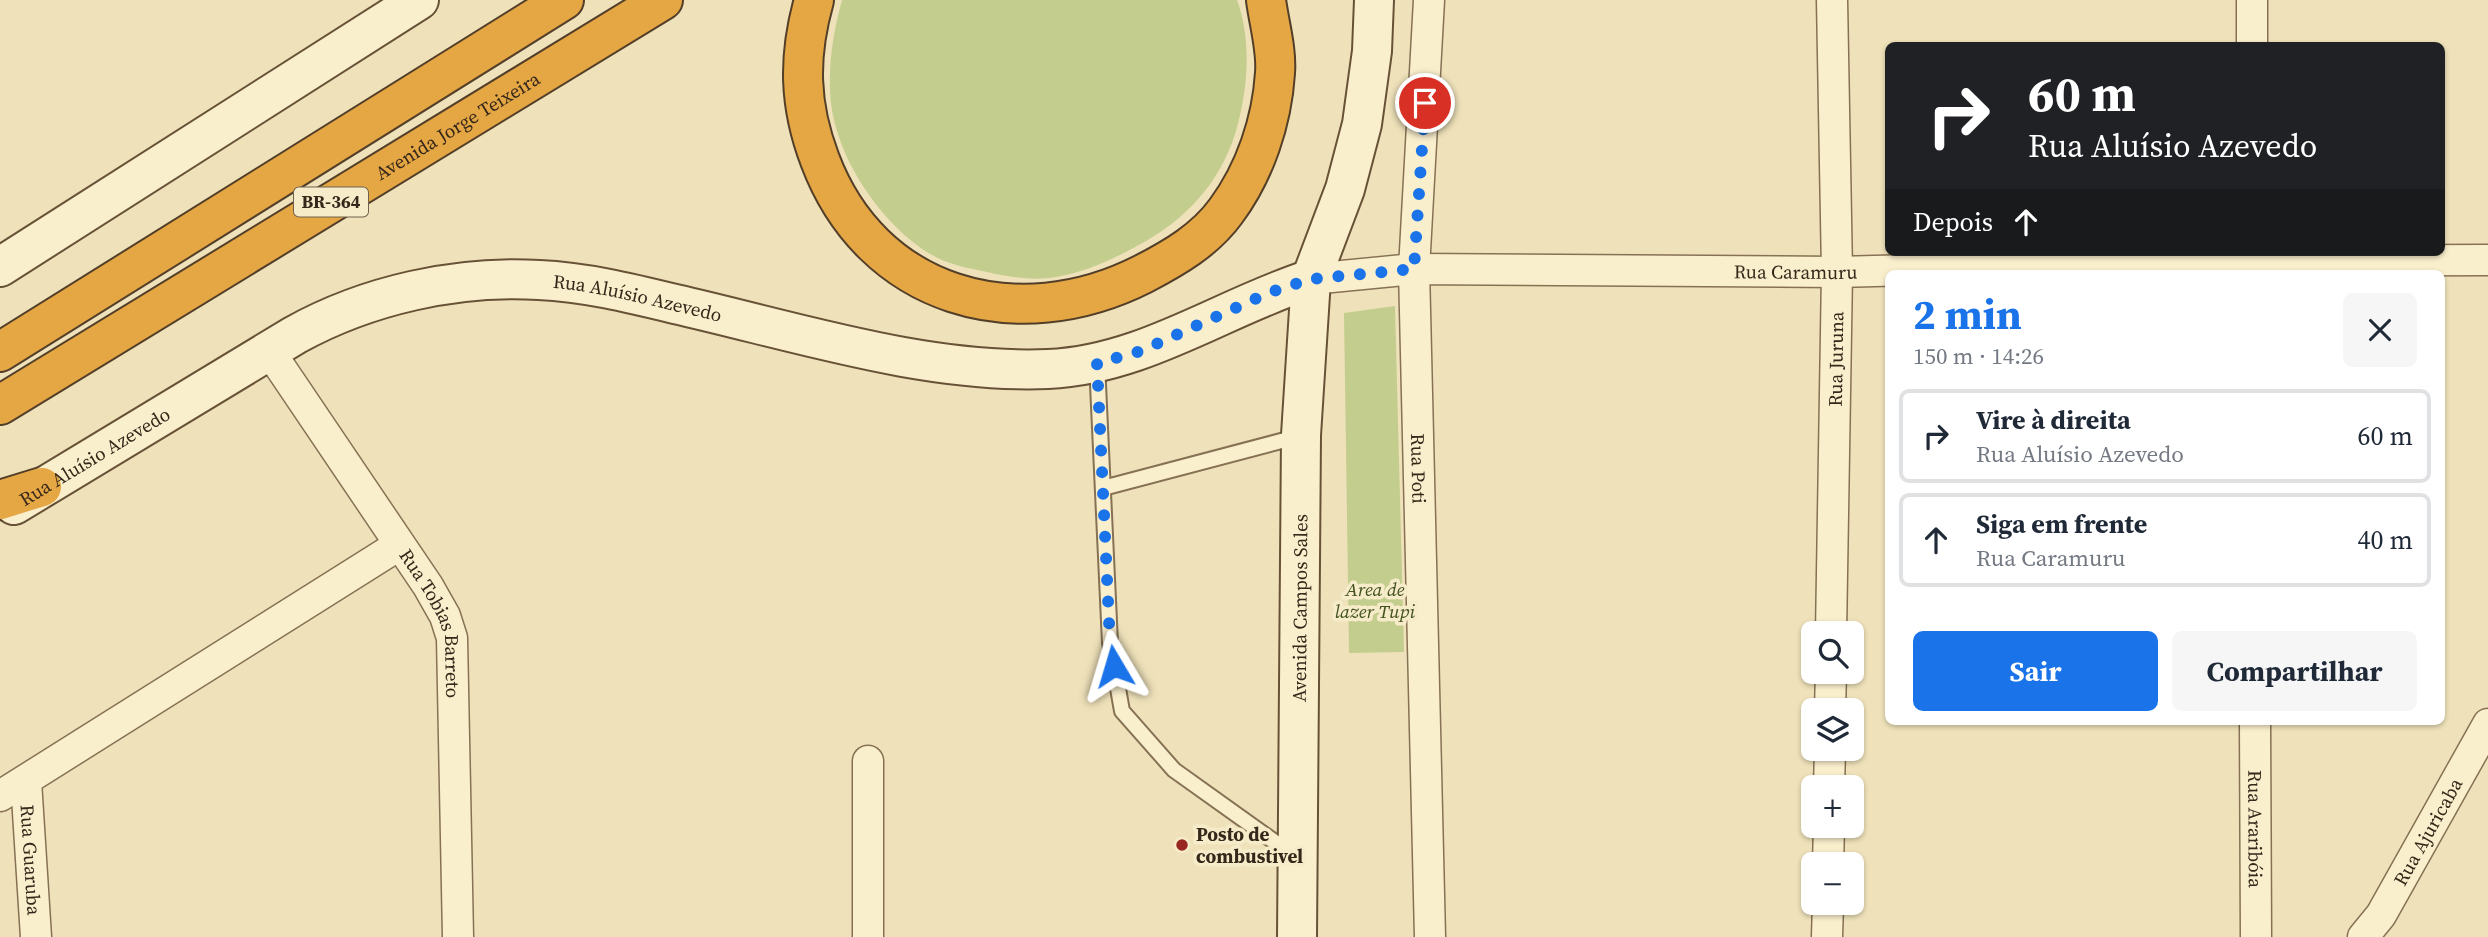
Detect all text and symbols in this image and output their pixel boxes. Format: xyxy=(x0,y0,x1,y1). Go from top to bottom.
text: 60 m xyxy=(2028,60,2136,127)
street label: Avenida Jorge Teixeira xyxy=(370,65,545,186)
icon: right xyxy=(1913,70,2004,161)
pin xyxy=(1395,73,1455,133)
icon: arrive xyxy=(1406,84,1444,122)
text: Rua Aluísio Azevedo xyxy=(2028,124,2317,168)
road number: BR-364 xyxy=(294,188,368,216)
icon: ahead xyxy=(2007,203,2045,241)
text: Depois xyxy=(1913,204,1993,240)
street label: Rua Caramuru xyxy=(1734,258,1858,285)
street label: Rua Aluísio Azevedo xyxy=(552,268,725,328)
text: 2 min xyxy=(1913,285,2022,343)
button: close xyxy=(2343,293,2417,367)
street label: Rua Juruna xyxy=(1822,311,1849,407)
text: 150 m · 14:26 xyxy=(1913,340,2044,372)
street label: Rua Aluísio Azevedo xyxy=(14,401,175,512)
text: Vire à direita xyxy=(1976,402,2131,438)
icon: right xyxy=(1917,417,1955,455)
text: 60 m xyxy=(2358,418,2413,454)
street label: Rua Poti xyxy=(1405,433,1433,504)
text: Rua Aluísio Azevedo xyxy=(1976,438,2184,470)
text: Siga em frente xyxy=(1976,506,2147,542)
street label: Avenida Campos Sales xyxy=(1286,514,1313,702)
icon: ahead xyxy=(1917,521,1955,559)
text: 40 m xyxy=(2358,522,2413,558)
text: Rua Caramuru xyxy=(1976,542,2126,574)
street label: Rua Tobias Barreto xyxy=(393,544,466,698)
park label: Area de lazer Tupi xyxy=(1335,576,1415,624)
map controls xyxy=(1801,621,1864,915)
button: search xyxy=(1801,621,1864,684)
position arrow xyxy=(1077,629,1151,703)
button: Sair xyxy=(1913,631,2158,711)
button: Compartilhar xyxy=(2172,631,2417,711)
button: layers xyxy=(1801,698,1864,761)
street label: Rua Araribóia xyxy=(2242,770,2269,888)
street label: Rua Ajuricaba xyxy=(2387,773,2468,890)
button: + xyxy=(1801,775,1864,838)
street label: Rua Guaruba xyxy=(15,804,48,916)
place label: Posto de combustivel xyxy=(1196,821,1303,869)
marker: Posto de combustivel xyxy=(1174,837,1190,853)
button: − xyxy=(1801,852,1864,915)

